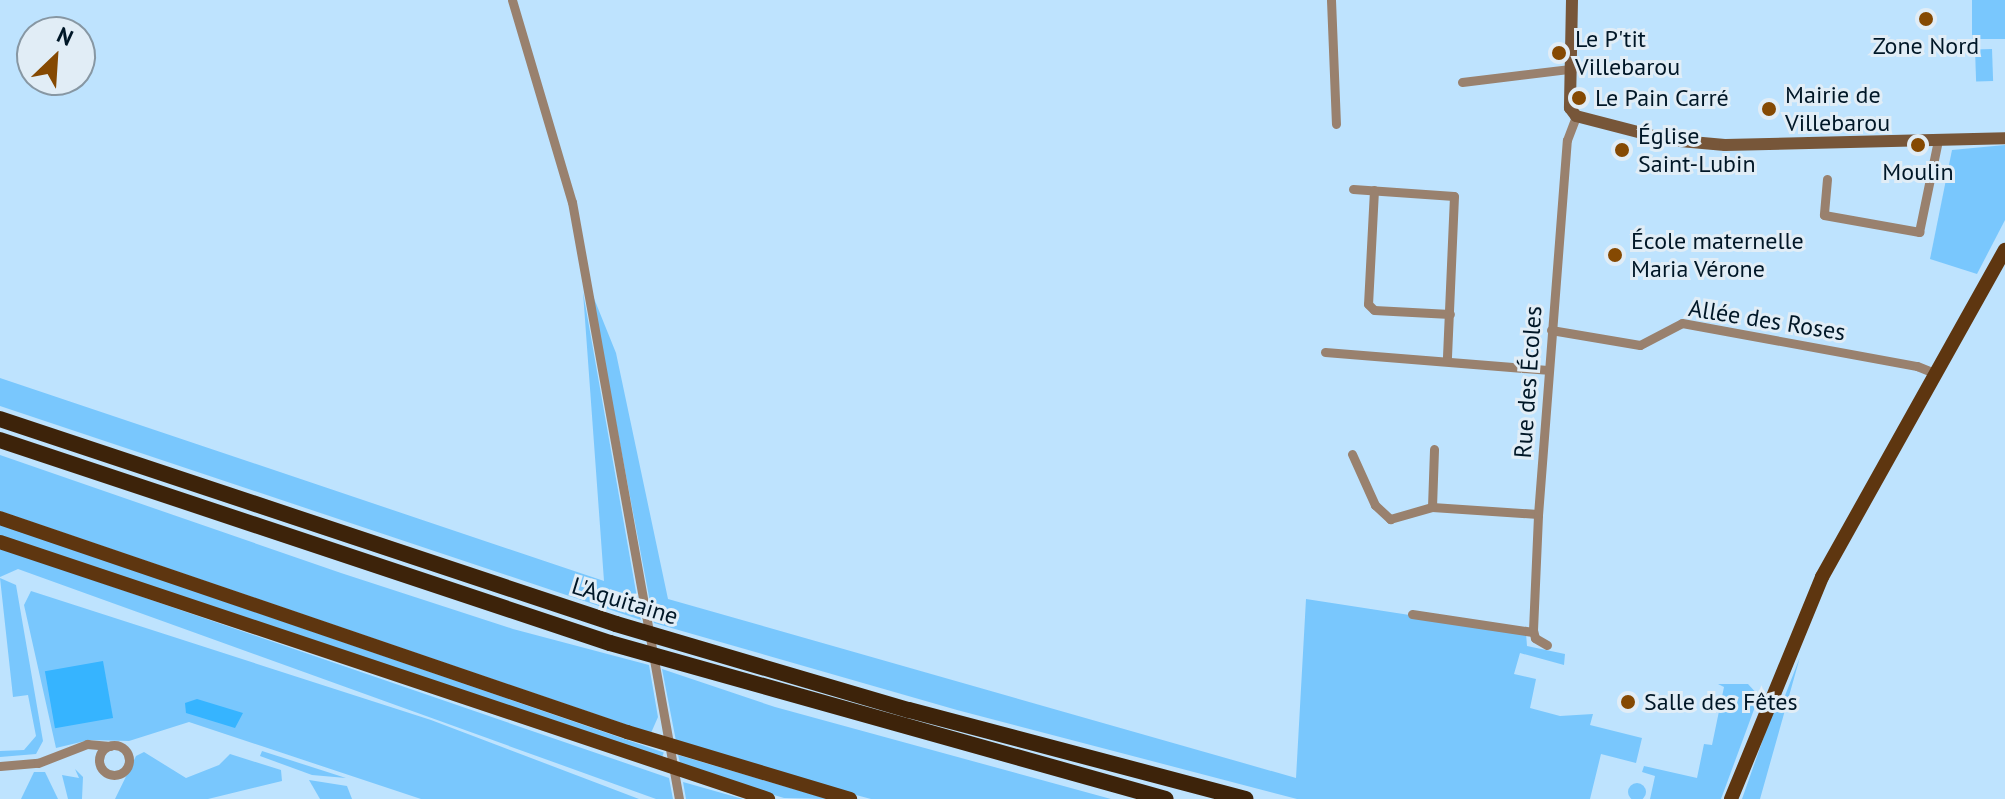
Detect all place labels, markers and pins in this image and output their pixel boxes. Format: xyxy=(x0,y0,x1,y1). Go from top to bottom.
marker: Zone Nord xyxy=(1917,10,1935,28)
place label: Le P'tit Villebarou xyxy=(1575,25,1680,81)
place label: Zone Nord xyxy=(1873,32,1979,60)
marker: Le P'tit Villebarou xyxy=(1550,44,1568,62)
place label: Mairie de Villebarou xyxy=(1785,81,1890,137)
place label: Le Pain Carré xyxy=(1595,84,1729,112)
marker: Le Pain Carré xyxy=(1570,89,1588,107)
marker: Mairie de Villebarou xyxy=(1760,100,1778,118)
place label: Église Saint-Lubin xyxy=(1638,122,1756,178)
marker: Moulin xyxy=(1909,136,1927,154)
marker: Église Saint-Lubin xyxy=(1613,141,1631,159)
place label: Moulin xyxy=(1882,158,1954,186)
place label: École maternelle Maria Vérone xyxy=(1631,227,1804,283)
marker: École maternelle Maria Vérone xyxy=(1606,246,1624,264)
place label: Salle des Fêtes xyxy=(1644,688,1798,716)
marker: Salle des Fêtes xyxy=(1619,693,1637,711)

